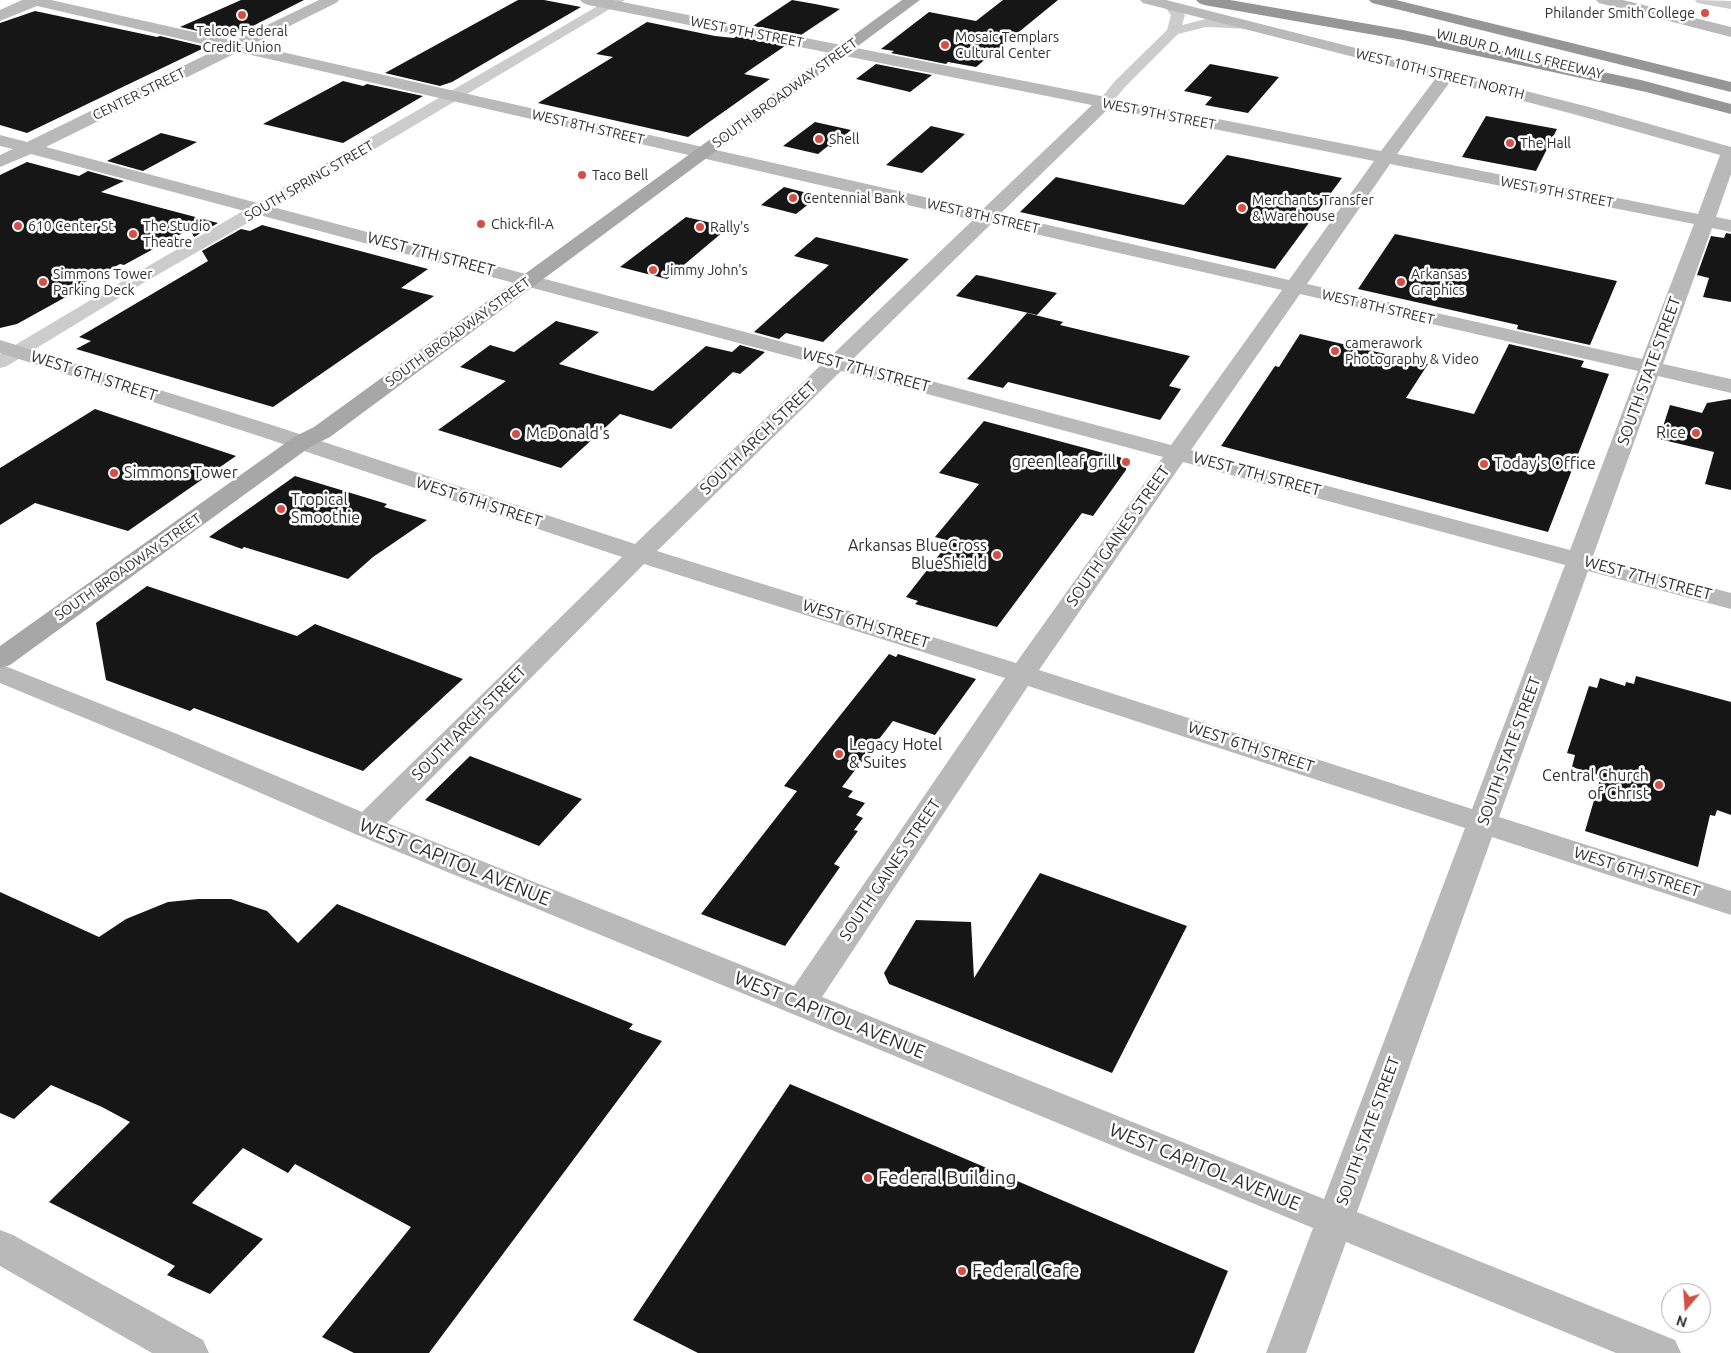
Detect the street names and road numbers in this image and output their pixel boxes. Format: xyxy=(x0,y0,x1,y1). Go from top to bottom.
street label: WEST 9TH STREET xyxy=(689,13,805,51)
street label: WILBUR D. MILLS FREEWAY xyxy=(1435,25,1605,83)
street label: SOUTH BROADWAY STREET xyxy=(709,35,861,151)
street label: WEST 10TH STREET NORTH xyxy=(1354,45,1526,103)
street label: CENTER STREET xyxy=(90,64,188,124)
street label: WEST 9TH STREET xyxy=(1101,95,1217,133)
street label: WEST 8TH STREET xyxy=(530,106,646,148)
street label: SOUTH SPRING STREET xyxy=(241,137,377,225)
street label: WEST 9TH STREET xyxy=(1499,173,1615,211)
street label: WEST 8TH STREET xyxy=(925,195,1041,237)
street label: WEST 7TH STREET xyxy=(365,228,497,280)
street label: SOUTH BROADWAY STREET xyxy=(382,274,534,390)
street label: WEST 8TH STREET xyxy=(1320,286,1436,328)
street label: SOUTH STATE STREET xyxy=(1613,294,1685,448)
street label: WEST 7TH STREET xyxy=(800,344,932,396)
street label: WEST 6TH STREET xyxy=(29,347,159,405)
street label: SOUTH ARCH STREET xyxy=(696,377,820,499)
street label: WEST 7TH STREET xyxy=(1191,448,1323,500)
street label: SOUTH GAINES STREET xyxy=(1062,462,1174,610)
street label: WEST 6TH STREET xyxy=(414,473,544,531)
street label: SOUTH BROADWAY STREET xyxy=(51,510,205,624)
street label: WEST 7TH STREET xyxy=(1582,552,1714,604)
street label: WEST 6TH STREET xyxy=(800,596,932,652)
street label: SOUTH ARCH STREET xyxy=(408,662,530,784)
street label: SOUTH STATE STREET xyxy=(1473,674,1545,828)
street label: WEST 6TH STREET xyxy=(1186,718,1316,776)
street label: SOUTH GAINES STREET xyxy=(835,795,945,945)
street label: WEST CAPITOL AVENUE xyxy=(356,813,554,911)
street label: WEST 6TH STREET xyxy=(1572,843,1702,901)
street label: WEST CAPITOL AVENUE xyxy=(731,966,929,1064)
street label: SOUTH STATE STREET xyxy=(1332,1054,1404,1208)
street label: WEST CAPITOL AVENUE xyxy=(1106,1118,1304,1216)

